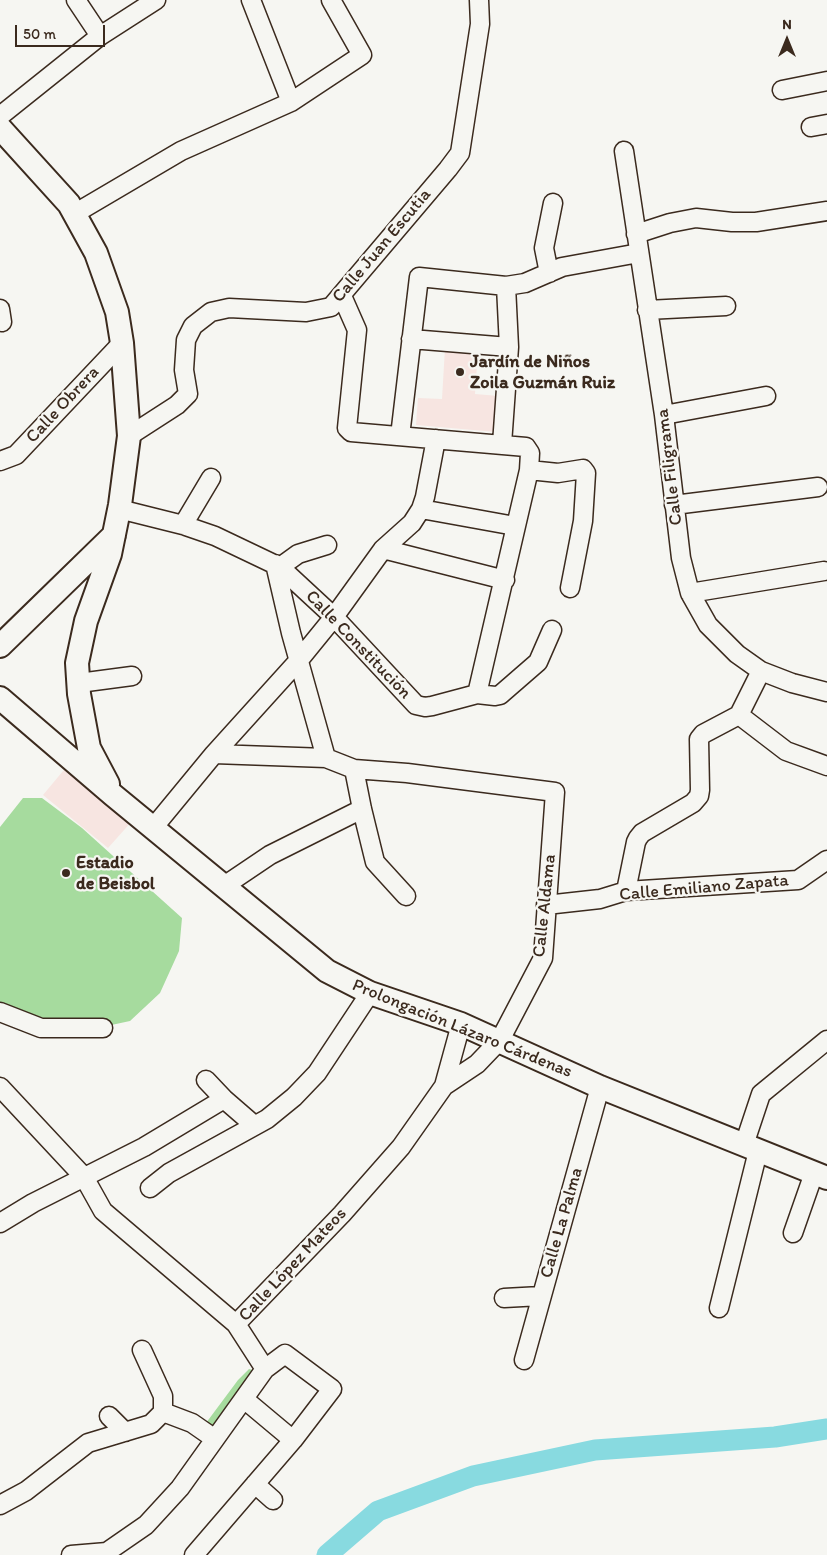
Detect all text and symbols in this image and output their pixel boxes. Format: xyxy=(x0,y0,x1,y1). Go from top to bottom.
scale bar xyxy=(18,15,108,47)
north arrow xyxy=(762,15,812,65)
text: N xyxy=(782,16,792,33)
text: 50 m xyxy=(23,25,56,43)
street label: Calle Juan Escutia xyxy=(328,185,436,307)
place label: Jardín de Niños Zoila Guzmán Ruiz xyxy=(470,351,615,394)
street label: Calle Obrera xyxy=(22,362,104,448)
marker: Jardín de Niños Zoila Guzmán Ruiz xyxy=(454,366,466,378)
street label: Calle Filigrama xyxy=(652,407,688,527)
street label: Calle Constitución xyxy=(301,586,415,704)
place label: Estadio de Beisbol xyxy=(76,852,155,894)
street label: Calle Aldama xyxy=(529,853,561,959)
marker: Estadio de Beisbol xyxy=(60,867,72,879)
street label: Calle Emiliano Zapata xyxy=(618,870,790,906)
street label: Prolongación Lázaro Cárdenas xyxy=(349,975,575,1083)
street label: Calle La Palma xyxy=(536,1165,588,1281)
street label: Calle López Mateos xyxy=(235,1203,351,1327)

